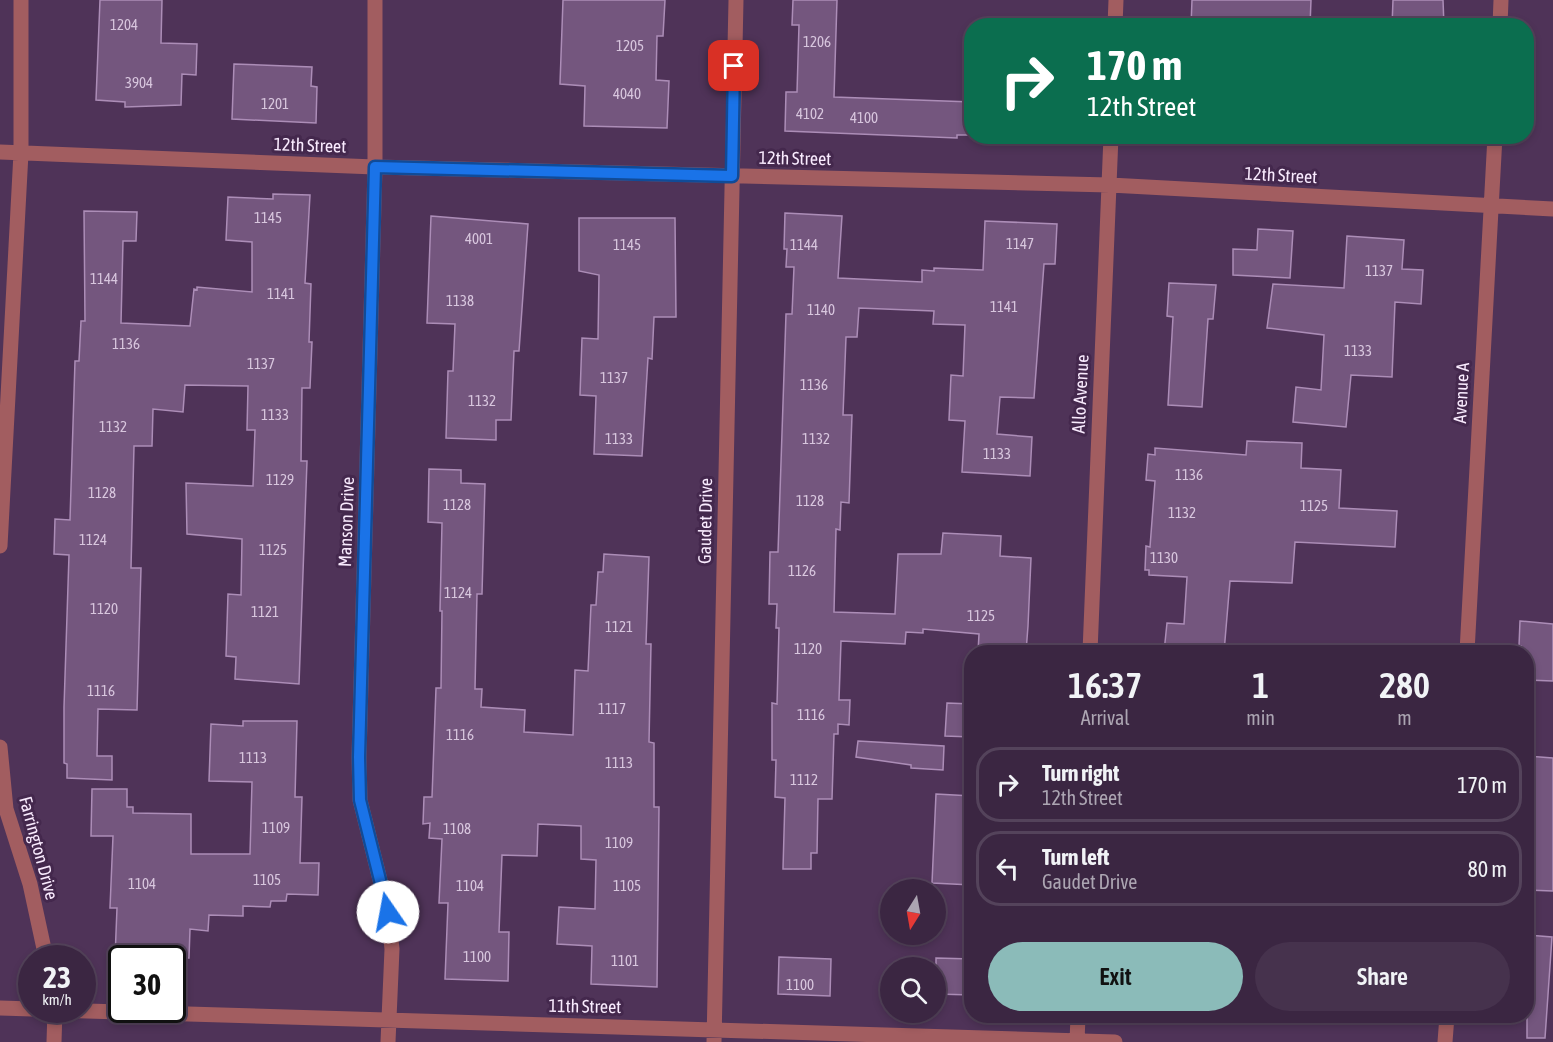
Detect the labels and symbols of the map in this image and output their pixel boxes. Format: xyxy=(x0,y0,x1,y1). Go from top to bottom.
house number: 1204 xyxy=(110,16,138,33)
house number: 1206 xyxy=(803,33,831,50)
house number: 1205 xyxy=(616,37,644,54)
pin xyxy=(708,40,759,91)
house number: 3904 xyxy=(125,74,153,91)
house number: 4040 xyxy=(613,85,641,102)
house number: 1201 xyxy=(261,95,289,112)
house number: 4102 xyxy=(796,105,824,122)
house number: 4100 xyxy=(850,109,878,126)
street label: 12th Street xyxy=(273,133,347,157)
street label: 12th Street xyxy=(758,147,832,169)
street label: 12th Street xyxy=(1244,163,1318,187)
house number: 1145 xyxy=(254,209,282,226)
house number: 4001 xyxy=(465,230,493,247)
house number: 1147 xyxy=(1006,235,1034,252)
house number: 1145 xyxy=(613,236,641,253)
house number: 1144 xyxy=(790,236,818,253)
house number: 1137 xyxy=(1365,262,1393,279)
house number: 1144 xyxy=(90,270,118,287)
house number: 1141 xyxy=(267,285,295,302)
house number: 1138 xyxy=(446,292,474,309)
house number: 1141 xyxy=(990,298,1018,315)
house number: 1140 xyxy=(807,301,835,318)
house number: 1136 xyxy=(112,335,140,352)
house number: 1133 xyxy=(1344,342,1372,359)
street label: Allo Avenue xyxy=(1067,354,1093,434)
house number: 1137 xyxy=(247,355,275,372)
street label: Avenue A xyxy=(1449,362,1473,424)
house number: 1137 xyxy=(600,369,628,386)
house number: 1136 xyxy=(800,376,828,393)
house number: 1132 xyxy=(468,392,496,409)
house number: 1133 xyxy=(261,406,289,423)
house number: 1132 xyxy=(99,418,127,435)
house number: 1133 xyxy=(605,430,633,447)
house number: 1132 xyxy=(802,430,830,447)
house number: 1133 xyxy=(983,445,1011,462)
house number: 1136 xyxy=(1175,466,1203,483)
house number: 1129 xyxy=(266,471,294,488)
street label: Manson Drive xyxy=(334,477,358,567)
street label: Gaudet Drive xyxy=(694,478,716,564)
house number: 1128 xyxy=(88,484,116,501)
house number: 1128 xyxy=(796,492,824,509)
house number: 1128 xyxy=(443,496,471,513)
house number: 1125 xyxy=(1300,497,1328,514)
house number: 1132 xyxy=(1168,504,1196,521)
house number: 1124 xyxy=(79,531,107,548)
house number: 1125 xyxy=(259,541,287,558)
house number: 1130 xyxy=(1150,549,1178,566)
house number: 1126 xyxy=(788,562,816,579)
house number: 1124 xyxy=(444,584,472,601)
house number: 1120 xyxy=(90,600,118,617)
house number: 1121 xyxy=(251,603,279,620)
house number: 1125 xyxy=(967,607,995,624)
house number: 1121 xyxy=(605,618,633,635)
house number: 1120 xyxy=(794,640,822,657)
house number: 1116 xyxy=(87,682,115,699)
house number: 1117 xyxy=(598,700,626,717)
house number: 1116 xyxy=(797,706,825,723)
house number: 1116 xyxy=(446,726,474,743)
house number: 1113 xyxy=(239,749,267,766)
house number: 1113 xyxy=(605,754,633,771)
house number: 1112 xyxy=(790,771,818,788)
street label: Farrington Drive xyxy=(15,794,63,902)
house number: 1109 xyxy=(262,819,290,836)
house number: 1108 xyxy=(443,820,471,837)
house number: 1109 xyxy=(605,834,633,851)
house number: 1105 xyxy=(253,871,281,888)
house number: 1104 xyxy=(128,875,156,892)
house number: 1104 xyxy=(456,877,484,894)
house number: 1105 xyxy=(613,877,641,894)
north arrow xyxy=(880,879,946,945)
position arrow xyxy=(356,880,420,944)
speed limit sign: 30 xyxy=(108,945,186,1023)
house number: 1100 xyxy=(463,948,491,965)
house number: 1101 xyxy=(611,952,639,969)
house number: 1100 xyxy=(786,976,814,993)
street label: 11th Street xyxy=(548,995,622,1017)

